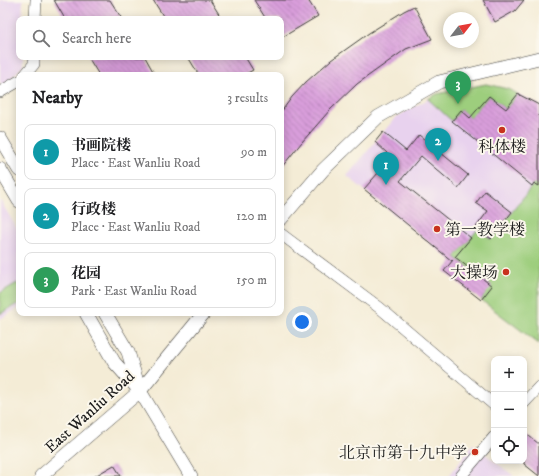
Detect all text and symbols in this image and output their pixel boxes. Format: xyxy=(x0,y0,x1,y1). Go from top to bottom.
north arrow xyxy=(443,12,479,48)
search box xyxy=(16,16,284,60)
icon: search xyxy=(30,27,52,49)
text: Search here xyxy=(62,29,131,48)
pin: 3 xyxy=(445,71,471,104)
text: Nearby xyxy=(32,87,82,109)
text: 3 results xyxy=(227,90,268,106)
marker: 科体楼 xyxy=(497,125,507,135)
pin: 2 xyxy=(425,128,451,161)
text: 书画院楼 xyxy=(71,136,131,155)
place label: 科体楼 xyxy=(478,137,526,157)
text: 1 xyxy=(44,144,48,160)
text: 90 m xyxy=(241,144,267,160)
pin: 1 xyxy=(373,152,399,185)
text: Place · East Wanliu Road xyxy=(71,155,200,171)
text: 行政楼 xyxy=(71,200,116,219)
text: 2 xyxy=(43,208,49,224)
text: 120 m xyxy=(236,208,267,224)
text: Place · East Wanliu Road xyxy=(71,219,200,235)
place label: 第一教学楼 xyxy=(445,220,525,240)
marker: 第一教学楼 xyxy=(432,224,442,234)
place label: 大操场 xyxy=(450,263,498,283)
text: 花园 xyxy=(71,264,101,283)
marker: 大操场 xyxy=(501,267,511,277)
text: 3 xyxy=(44,272,48,288)
text: 150 m xyxy=(236,272,267,288)
text: Park · East Wanliu Road xyxy=(71,283,197,299)
your location xyxy=(292,312,312,332)
map controls xyxy=(491,356,527,464)
button: + xyxy=(491,356,527,392)
street label: East Wanliu Road xyxy=(41,366,139,457)
button: − xyxy=(491,392,527,428)
button: locate xyxy=(491,428,527,464)
place label: 北京市第十九中学 xyxy=(339,443,467,463)
marker: 北京市第十九中学 xyxy=(470,447,480,457)

